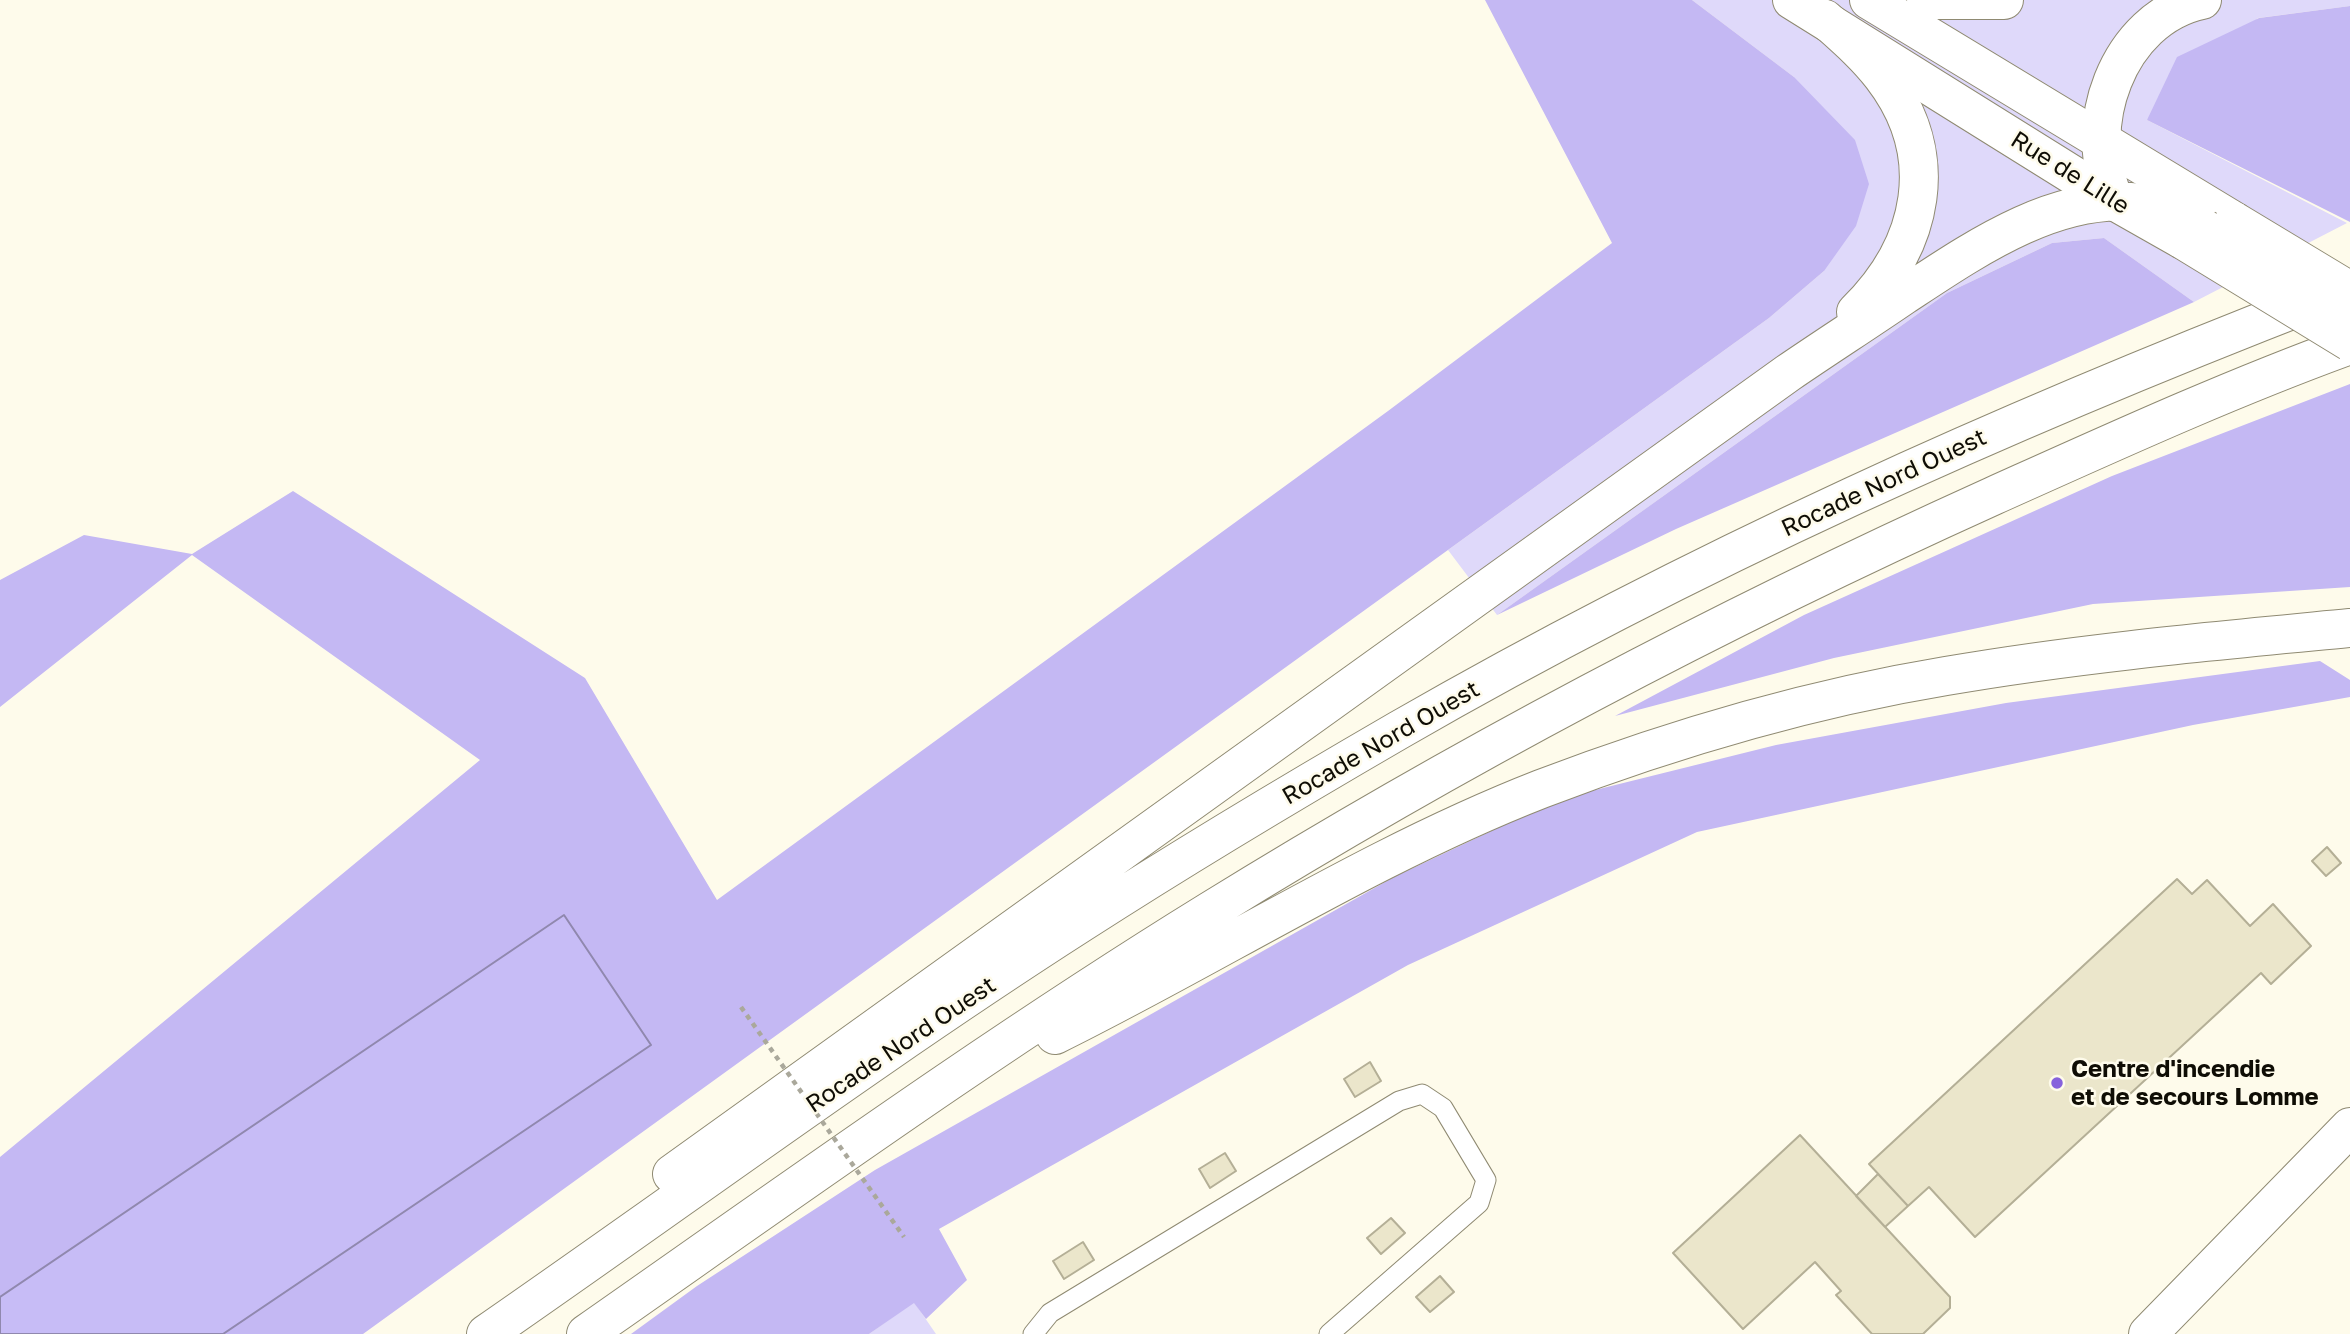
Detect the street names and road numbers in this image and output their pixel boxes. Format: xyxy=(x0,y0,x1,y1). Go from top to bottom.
street label: Rue de Lille xyxy=(2006,125,2134,221)
street label: Rocade Nord Ouest xyxy=(1777,423,1991,543)
street label: Rocade Nord Ouest xyxy=(1277,675,1485,811)
street label: Rocade Nord Ouest xyxy=(801,971,1001,1119)

